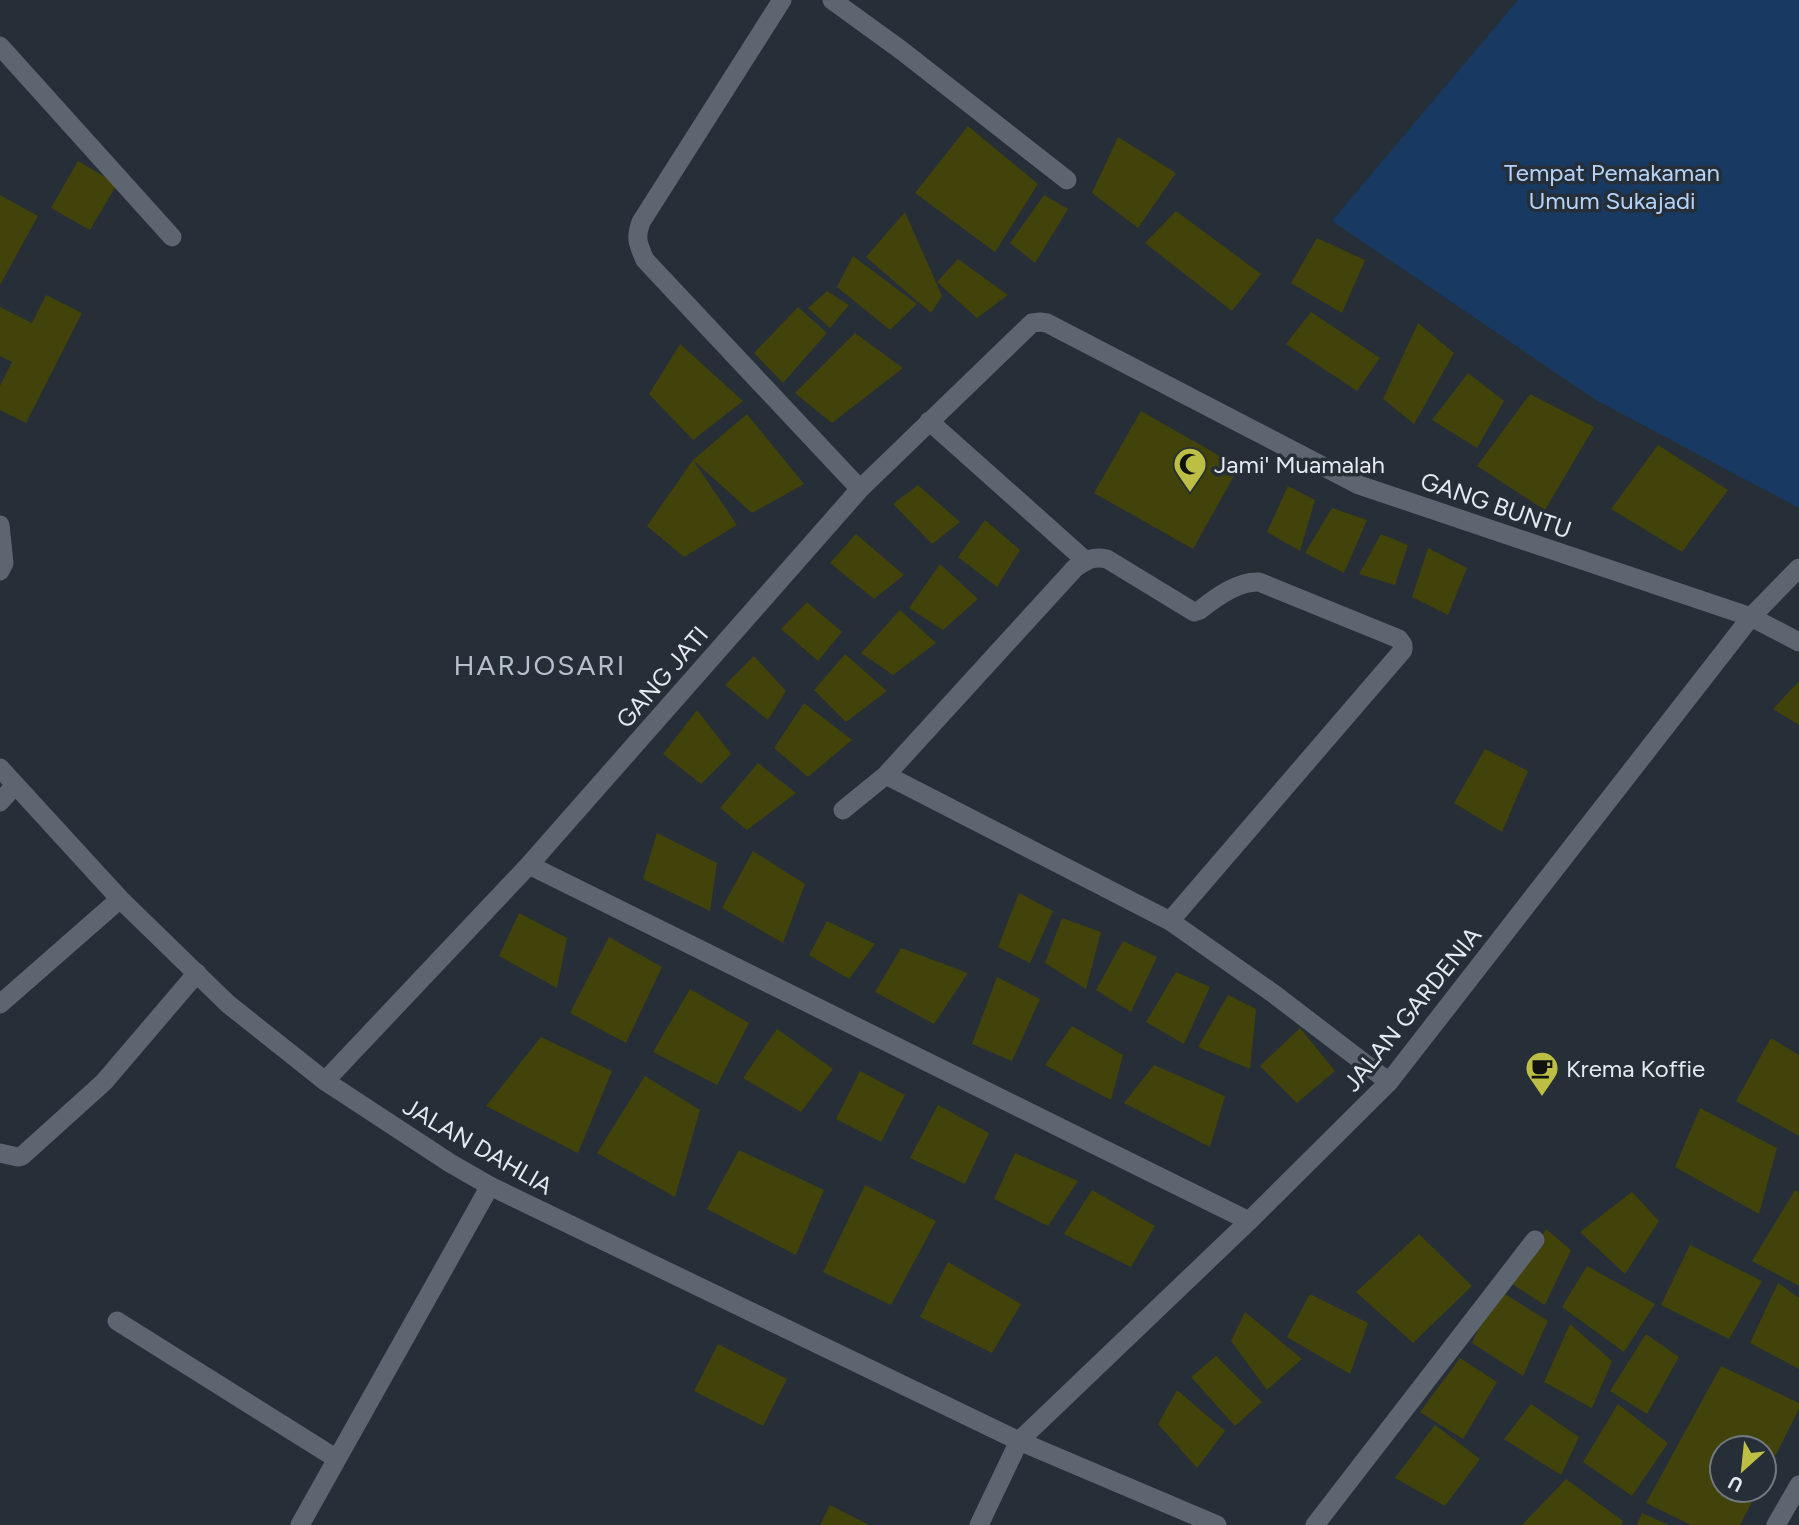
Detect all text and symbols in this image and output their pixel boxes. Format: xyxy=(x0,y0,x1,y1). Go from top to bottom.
park label: Tempat Pemakaman Umum Sukajadi xyxy=(1504,158,1720,215)
mosque icon: Jami' Muamalah xyxy=(1171,445,1209,494)
place label: Jami' Muamalah xyxy=(1214,450,1385,479)
street label: GANG BUNTU xyxy=(1417,466,1575,544)
street label: GANG JATI xyxy=(610,620,714,734)
district label: HARJOSARI xyxy=(454,648,626,682)
street label: JALAN GARDENIA xyxy=(1337,920,1488,1097)
cafe icon: Krema Koffie xyxy=(1523,1049,1561,1098)
place label: Krema Koffie xyxy=(1566,1054,1705,1083)
street label: JALAN DAHLIA xyxy=(398,1091,559,1201)
north arrow xyxy=(1708,1434,1778,1504)
text: U xyxy=(1724,1470,1747,1497)

